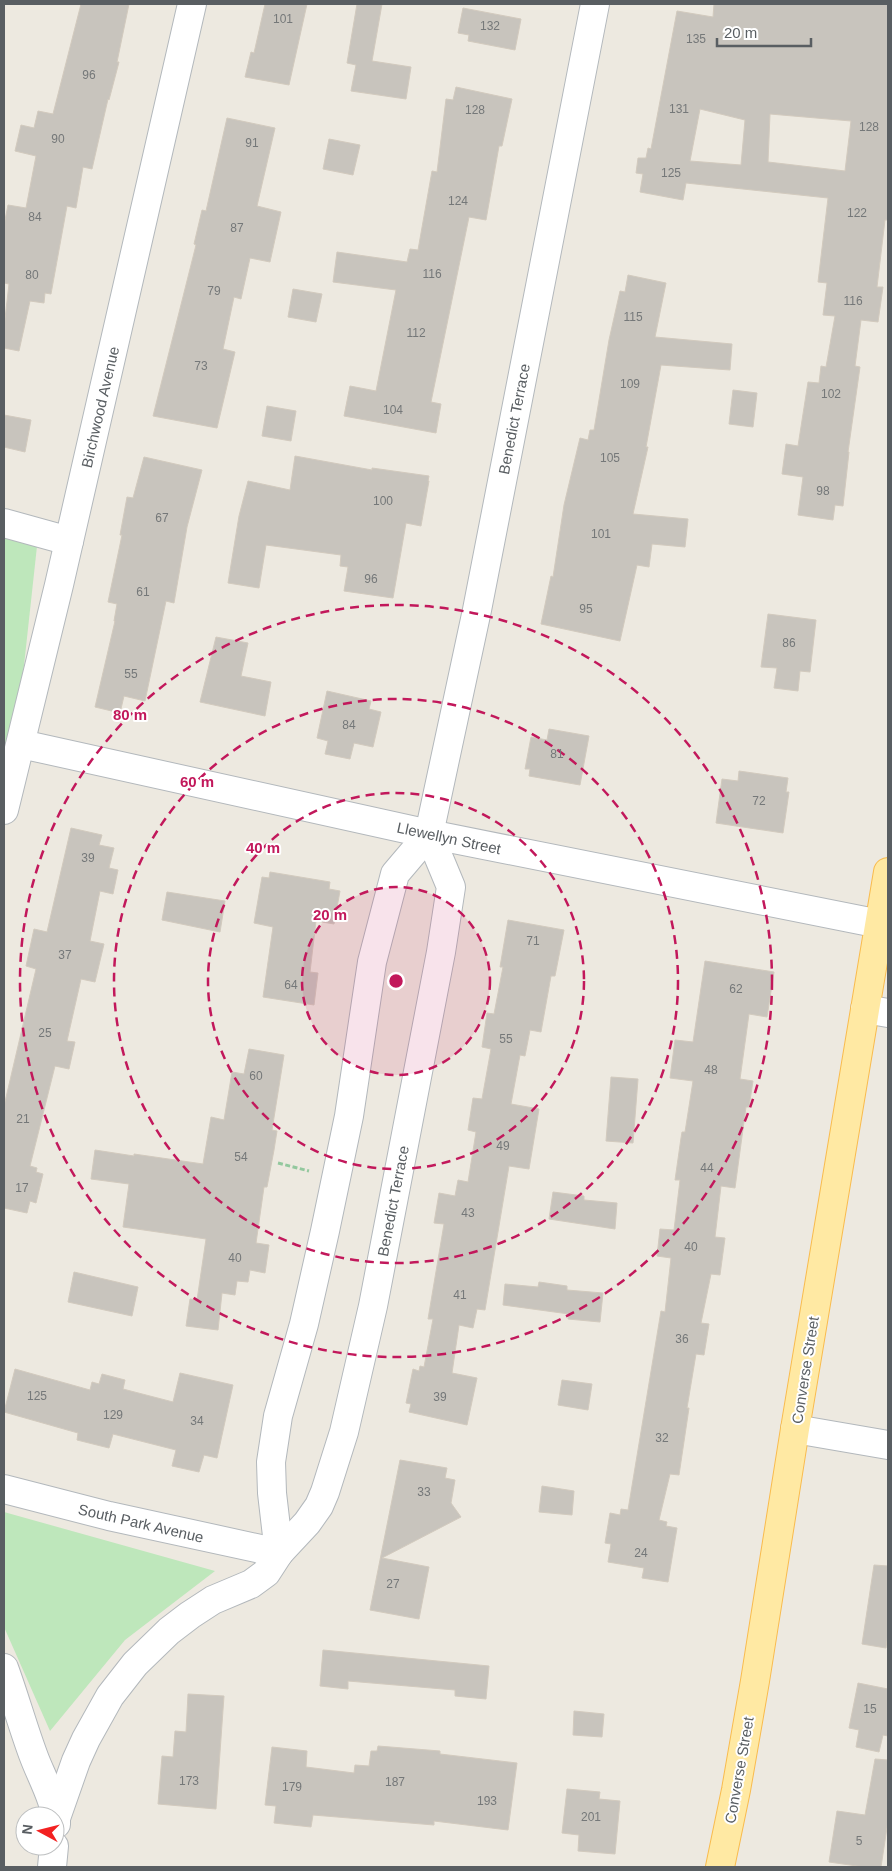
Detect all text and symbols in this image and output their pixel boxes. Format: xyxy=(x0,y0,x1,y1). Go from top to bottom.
house number: 101 xyxy=(273,12,293,26)
scale bar xyxy=(717,15,811,47)
house number: 132 xyxy=(480,19,500,33)
text: 20 m xyxy=(724,24,757,41)
house number: 135 xyxy=(686,32,706,46)
house number: 96 xyxy=(82,68,96,82)
house number: 131 xyxy=(669,102,689,116)
house number: 128 xyxy=(465,103,485,117)
house number: 128 xyxy=(859,120,879,134)
house number: 90 xyxy=(51,132,65,146)
house number: 91 xyxy=(245,136,259,150)
house number: 125 xyxy=(661,166,681,180)
house number: 124 xyxy=(448,194,468,208)
house number: 122 xyxy=(847,206,867,220)
house number: 84 xyxy=(28,210,42,224)
house number: 87 xyxy=(230,221,244,235)
house number: 116 xyxy=(422,267,442,281)
house number: 80 xyxy=(25,268,39,282)
house number: 79 xyxy=(207,284,221,298)
house number: 116 xyxy=(843,294,863,308)
house number: 115 xyxy=(623,310,643,324)
house number: 112 xyxy=(406,326,426,340)
street label: Birchwood Avenue xyxy=(78,345,122,469)
house number: 73 xyxy=(194,359,208,373)
street label: Benedict Terrace xyxy=(495,362,533,476)
house number: 109 xyxy=(620,377,640,391)
house number: 102 xyxy=(821,387,841,401)
house number: 104 xyxy=(383,403,403,417)
house number: 105 xyxy=(600,451,620,465)
house number: 98 xyxy=(816,484,830,498)
house number: 100 xyxy=(373,494,393,508)
house number: 67 xyxy=(155,511,169,525)
house number: 101 xyxy=(591,527,611,541)
house number: 96 xyxy=(364,572,378,586)
house number: 61 xyxy=(136,585,150,599)
house number: 95 xyxy=(579,602,593,616)
house number: 86 xyxy=(782,636,796,650)
house number: 55 xyxy=(124,667,138,681)
text: 80 m xyxy=(113,706,147,723)
house number: 84 xyxy=(342,718,356,732)
house number: 81 xyxy=(550,747,564,761)
text: 60 m xyxy=(180,773,214,790)
house number: 72 xyxy=(752,794,766,808)
street label: Llewellyn Street xyxy=(395,819,503,857)
text: 40 m xyxy=(246,839,280,856)
house number: 39 xyxy=(81,851,95,865)
text: 20 m xyxy=(313,906,347,923)
house number: 71 xyxy=(526,934,540,948)
house number: 37 xyxy=(58,948,72,962)
centre of rings xyxy=(387,972,405,990)
house number: 64 xyxy=(284,978,298,992)
house number: 62 xyxy=(729,982,743,996)
house number: 25 xyxy=(38,1026,52,1040)
house number: 55 xyxy=(499,1032,513,1046)
house number: 48 xyxy=(704,1063,718,1077)
house number: 60 xyxy=(249,1069,263,1083)
house number: 21 xyxy=(16,1112,30,1126)
house number: 49 xyxy=(496,1139,510,1153)
street label: Benedict Terrace xyxy=(374,1144,412,1258)
house number: 54 xyxy=(234,1150,248,1164)
house number: 44 xyxy=(700,1161,714,1175)
house number: 17 xyxy=(15,1181,29,1195)
house number: 43 xyxy=(461,1206,475,1220)
house number: 40 xyxy=(684,1240,698,1254)
house number: 40 xyxy=(228,1251,242,1265)
house number: 41 xyxy=(453,1288,467,1302)
street label: Converse Street xyxy=(788,1314,822,1425)
house number: 36 xyxy=(675,1332,689,1346)
house number: 125 xyxy=(27,1389,47,1403)
house number: 39 xyxy=(433,1390,447,1404)
house number: 129 xyxy=(103,1408,123,1422)
house number: 34 xyxy=(190,1414,204,1428)
house number: 32 xyxy=(655,1431,669,1445)
house number: 33 xyxy=(417,1485,431,1499)
street label: South Park Avenue xyxy=(77,1500,205,1546)
house number: 24 xyxy=(634,1546,648,1560)
house number: 27 xyxy=(386,1577,400,1591)
house number: 15 xyxy=(863,1702,877,1716)
street label: Converse Street xyxy=(721,1714,757,1825)
house number: 173 xyxy=(179,1774,199,1788)
house number: 187 xyxy=(385,1775,405,1789)
house number: 179 xyxy=(282,1780,302,1794)
house number: 193 xyxy=(477,1794,497,1808)
north arrow xyxy=(15,1806,65,1856)
house number: 201 xyxy=(581,1810,601,1824)
text: N xyxy=(19,1823,36,1835)
house number: 5 xyxy=(856,1834,863,1848)

